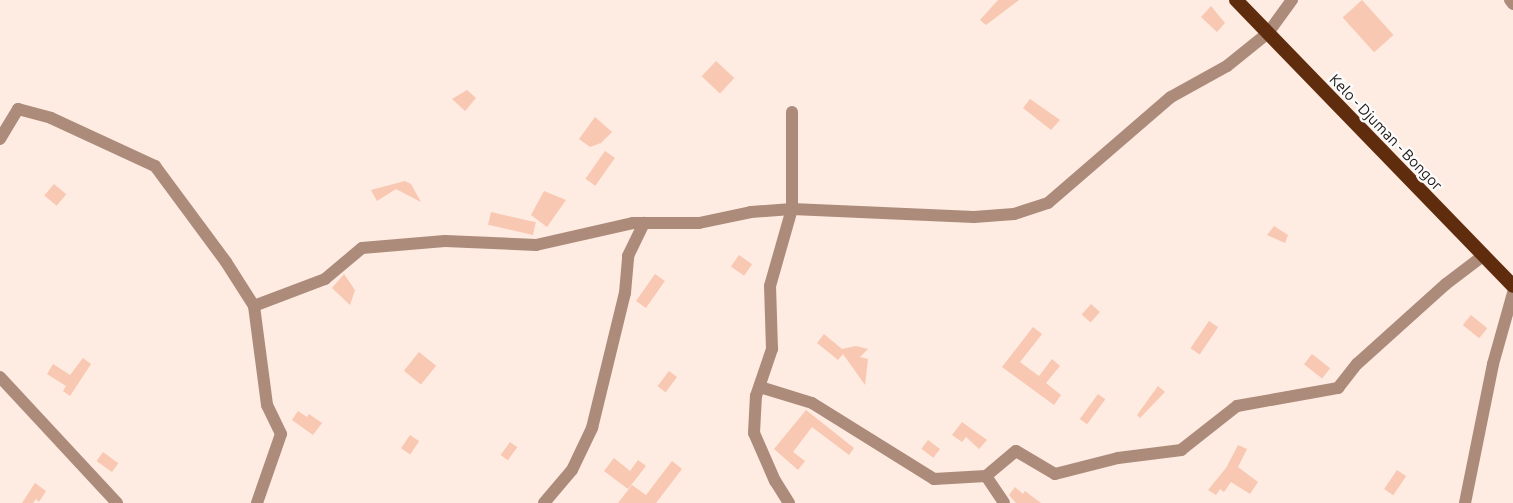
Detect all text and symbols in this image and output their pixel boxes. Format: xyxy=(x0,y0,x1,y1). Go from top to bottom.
street label: Kelo - Djuman - Bongor xyxy=(1326,70,1446,194)

